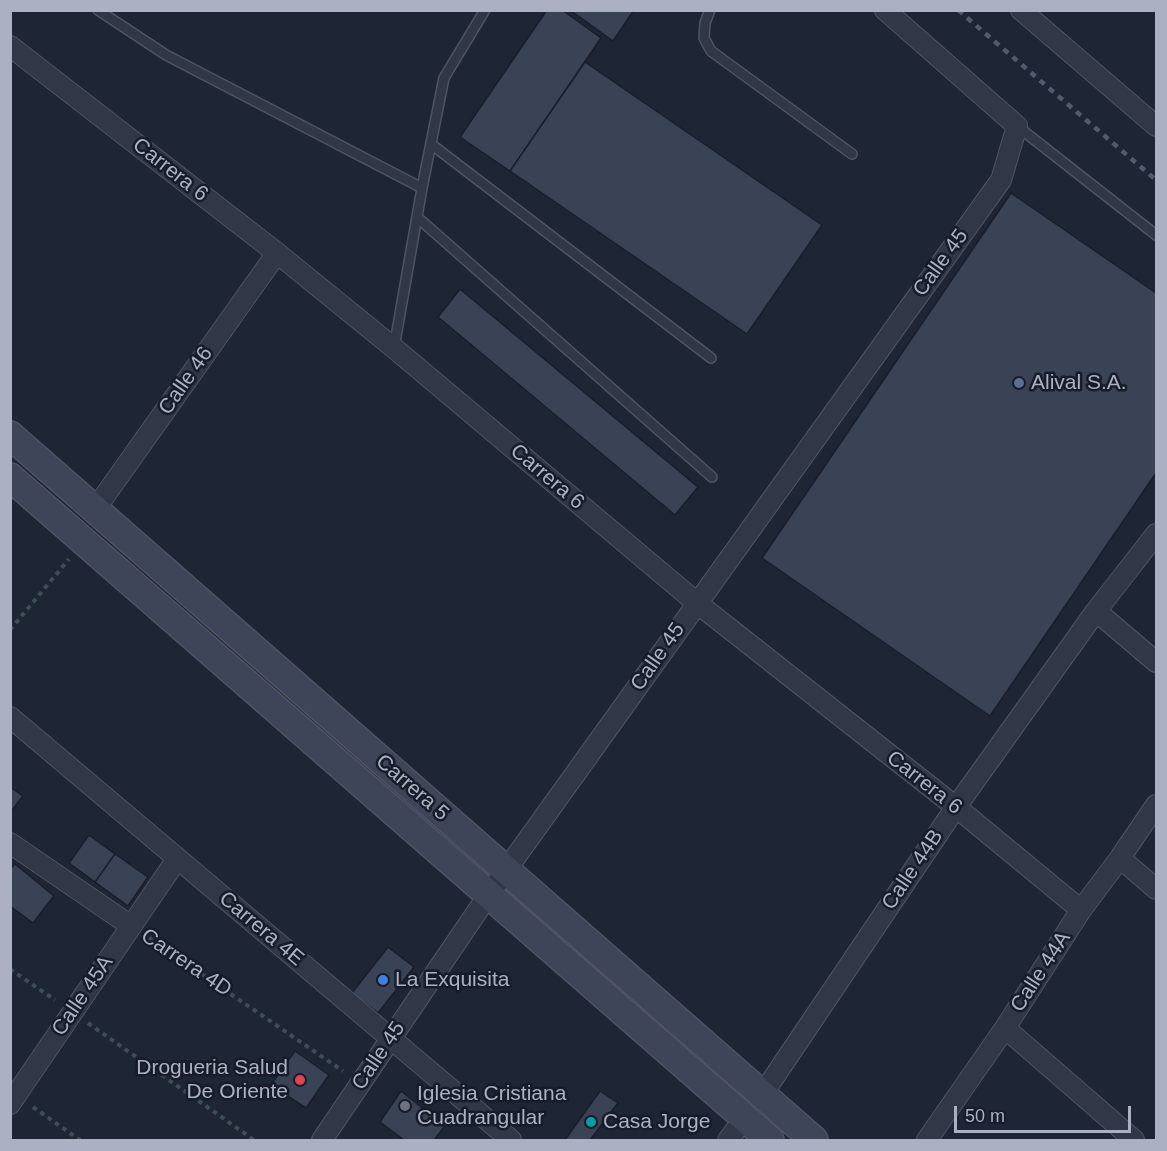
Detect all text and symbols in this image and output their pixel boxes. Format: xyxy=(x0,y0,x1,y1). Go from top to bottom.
street label: Carrera 6 xyxy=(127,133,213,207)
street label: Calle 45 xyxy=(908,224,974,302)
street label: Calle 46 xyxy=(154,342,218,420)
place label: Alival S.A. xyxy=(1031,370,1127,396)
marker: Alival S.A. xyxy=(1012,376,1026,390)
street label: Carrera 6 xyxy=(505,439,589,515)
street label: Calle 45 xyxy=(626,618,690,696)
street label: Carrera 6 xyxy=(881,746,967,820)
street label: Carrera 5 xyxy=(370,749,454,827)
street label: Calle 44B xyxy=(877,825,949,915)
street label: Carrera 4E xyxy=(214,886,308,972)
street label: Carrera 4D xyxy=(136,924,236,1002)
street label: Calle 44A xyxy=(1006,927,1076,1017)
street label: Calle 45A xyxy=(47,951,119,1041)
place label: La Exquisita xyxy=(395,967,509,993)
marker: La Exquisita xyxy=(376,973,390,987)
street label: Calle 45 xyxy=(347,1017,411,1095)
place label: Drogueria Salud De Oriente xyxy=(136,1055,288,1105)
marker: Drogueria Salud De Oriente xyxy=(293,1073,307,1087)
place label: Iglesia Cristiana Cuadrangular xyxy=(417,1081,566,1131)
scale bar xyxy=(957,1094,1134,1132)
marker: Iglesia Cristiana Cuadrangular xyxy=(398,1099,412,1113)
text: 50 m xyxy=(965,1106,1005,1126)
place label: Casa Jorge xyxy=(603,1109,710,1135)
marker: Casa Jorge xyxy=(584,1115,598,1129)

